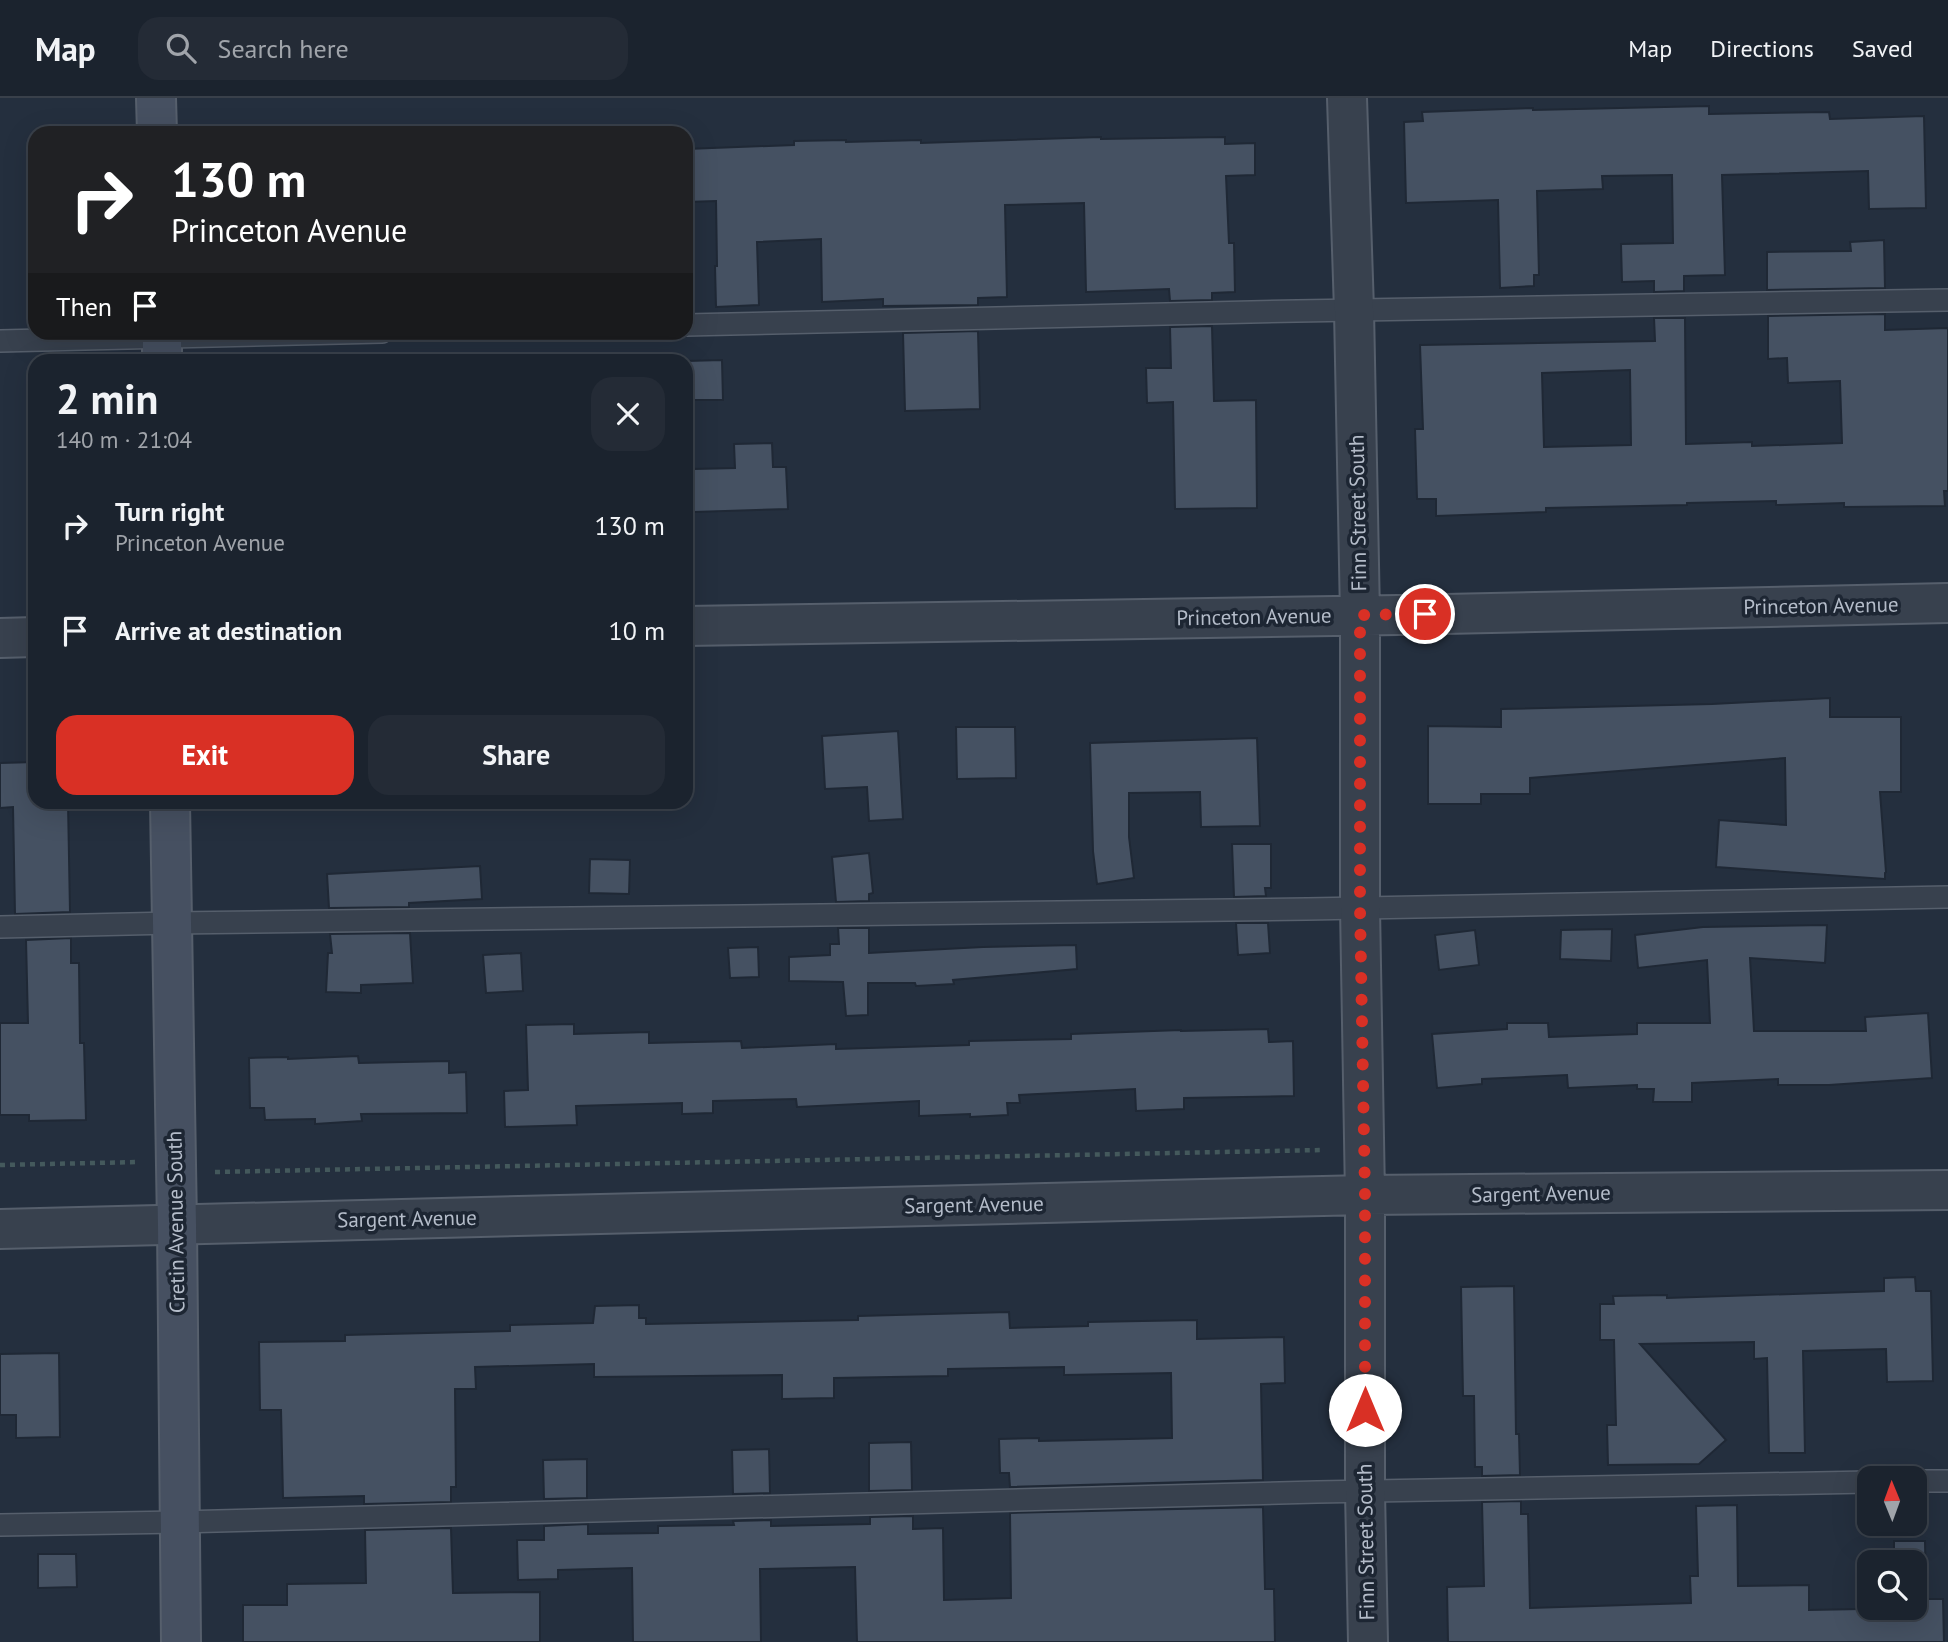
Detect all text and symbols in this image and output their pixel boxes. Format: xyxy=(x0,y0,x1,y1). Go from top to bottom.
search box xyxy=(138,17,628,80)
text: Map xyxy=(35,27,96,70)
icon: search xyxy=(162,29,200,67)
text: Search here xyxy=(218,32,349,65)
text: Map xyxy=(1628,33,1672,64)
text: Directions xyxy=(1710,33,1814,64)
text: Saved xyxy=(1852,33,1913,64)
text: 130 m xyxy=(171,147,306,211)
icon: right xyxy=(56,154,147,245)
text: Princeton Avenue xyxy=(171,209,407,251)
icon: arrive xyxy=(126,287,164,325)
text: Then xyxy=(56,290,112,323)
text: 2 min xyxy=(56,371,158,426)
button: close xyxy=(591,377,665,451)
text: 140 m · 21:04 xyxy=(56,425,192,454)
street label: Finn Street South xyxy=(1343,434,1372,592)
text: Turn right xyxy=(115,495,224,528)
icon: right xyxy=(56,507,94,545)
text: 130 m xyxy=(594,509,665,542)
text: Princeton Avenue xyxy=(115,528,285,557)
pin xyxy=(1395,584,1455,644)
street label: Princeton Avenue xyxy=(1743,591,1899,620)
icon: arrive xyxy=(1406,595,1444,633)
street label: Princeton Avenue xyxy=(1176,602,1332,631)
icon: arrive xyxy=(56,612,94,650)
text: Arrive at destination xyxy=(115,614,342,647)
text: 10 m xyxy=(609,614,665,647)
button: Exit xyxy=(56,715,354,795)
button: Share xyxy=(368,715,665,795)
street label: Cretin Avenue South xyxy=(160,1131,191,1313)
street label: Sargent Avenue xyxy=(1471,1179,1611,1208)
street label: Sargent Avenue xyxy=(904,1190,1044,1219)
street label: Sargent Avenue xyxy=(337,1204,477,1233)
position arrow xyxy=(1328,1373,1402,1447)
street label: Finn Street South xyxy=(1351,1463,1380,1621)
north arrow xyxy=(1857,1466,1927,1536)
map controls xyxy=(1857,1466,1927,1620)
button: search xyxy=(1857,1550,1927,1620)

